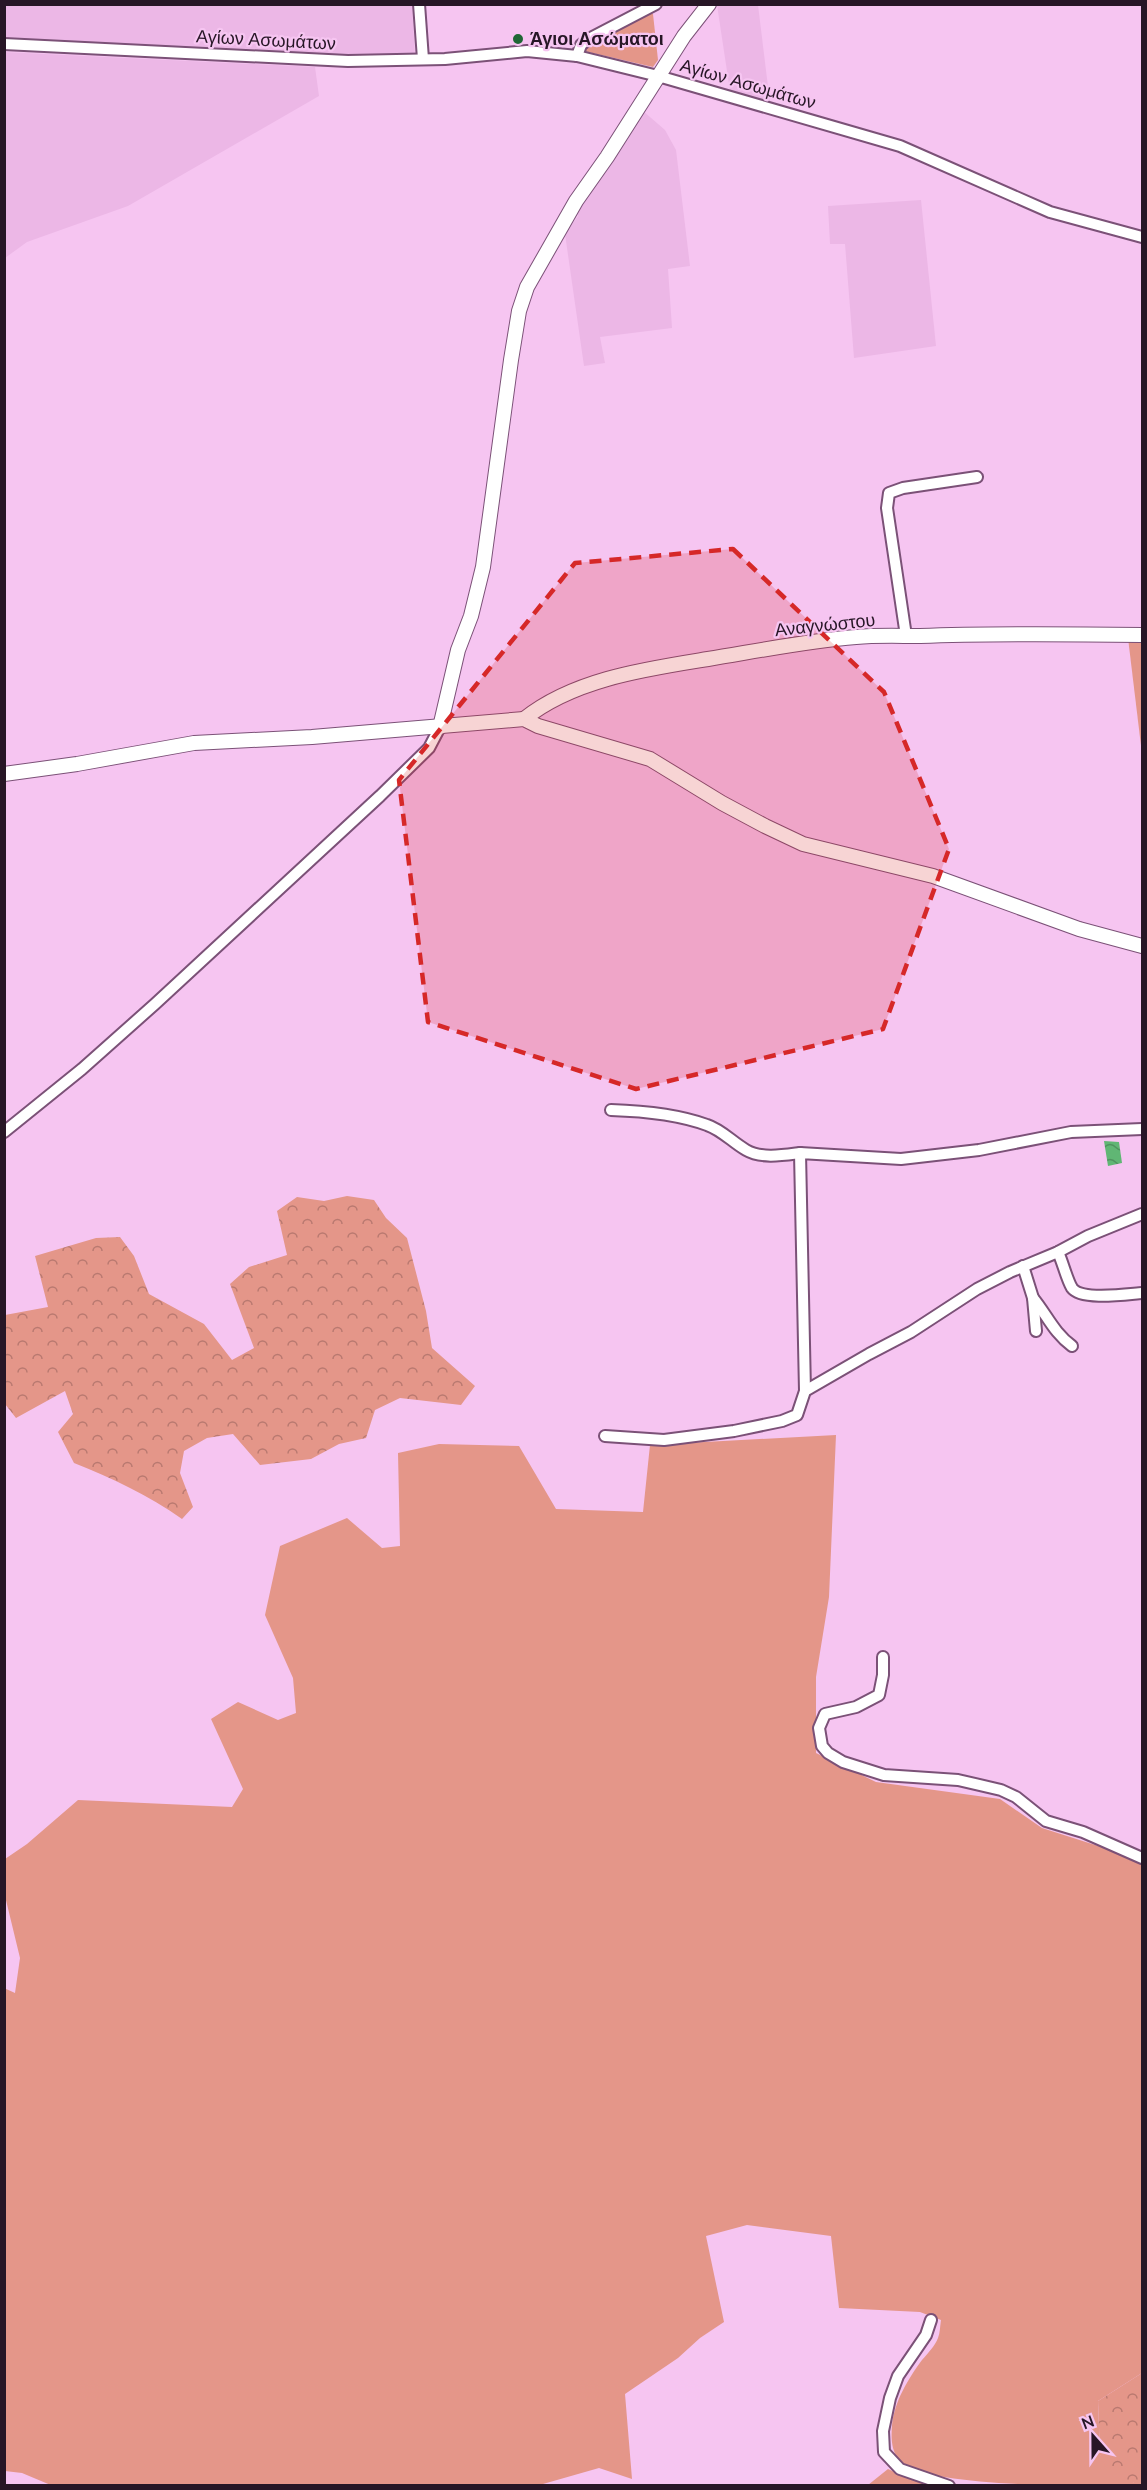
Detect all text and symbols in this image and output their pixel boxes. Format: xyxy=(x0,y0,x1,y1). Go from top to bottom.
street label: Αγίων Ασωμάτων xyxy=(195,24,337,56)
place label: Άγιοι Ασώματοι xyxy=(530,27,664,51)
marker: Άγιοι Ασώματοι xyxy=(511,32,525,46)
street label: Αγίων Ασωμάτων xyxy=(677,53,819,115)
street label: Αναγνώστου xyxy=(774,608,876,642)
north arrow xyxy=(1063,2406,1123,2466)
text: N xyxy=(1078,2411,1098,2435)

